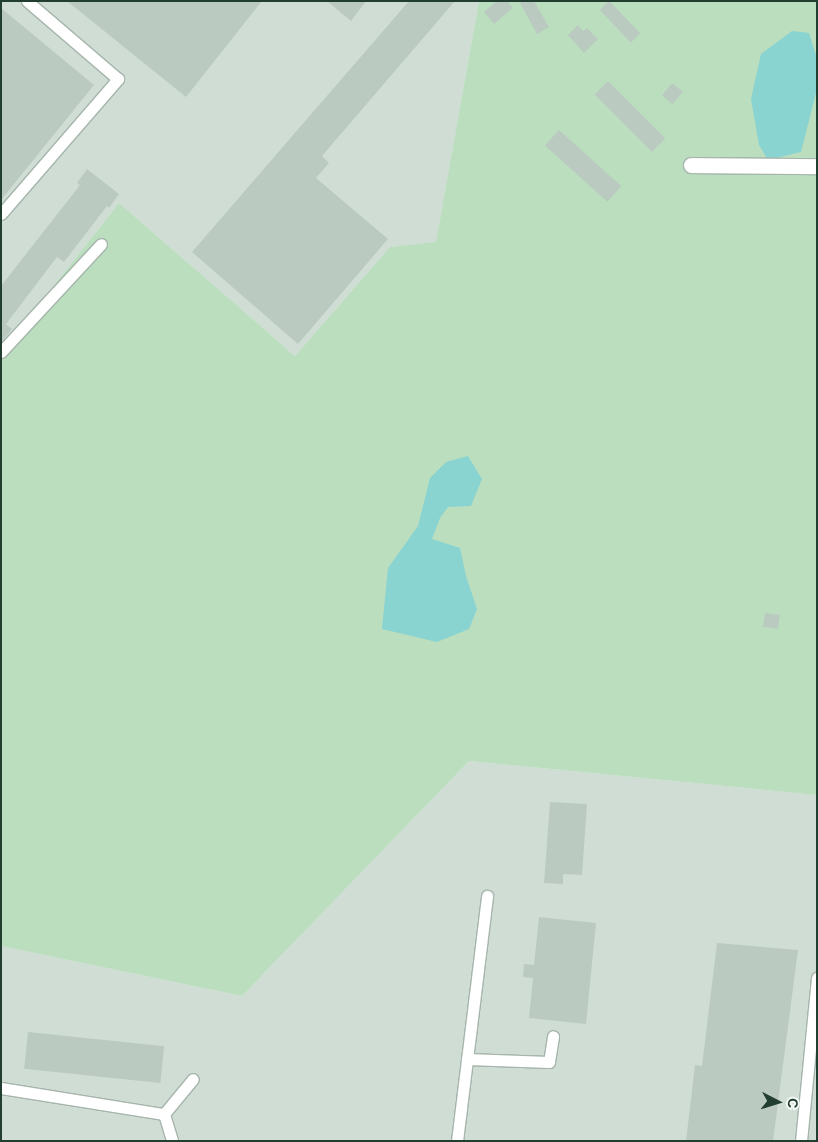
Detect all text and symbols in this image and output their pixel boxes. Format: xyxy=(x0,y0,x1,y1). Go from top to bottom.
north arrow xyxy=(753,1077,803,1127)
text: С xyxy=(785,1098,801,1109)

